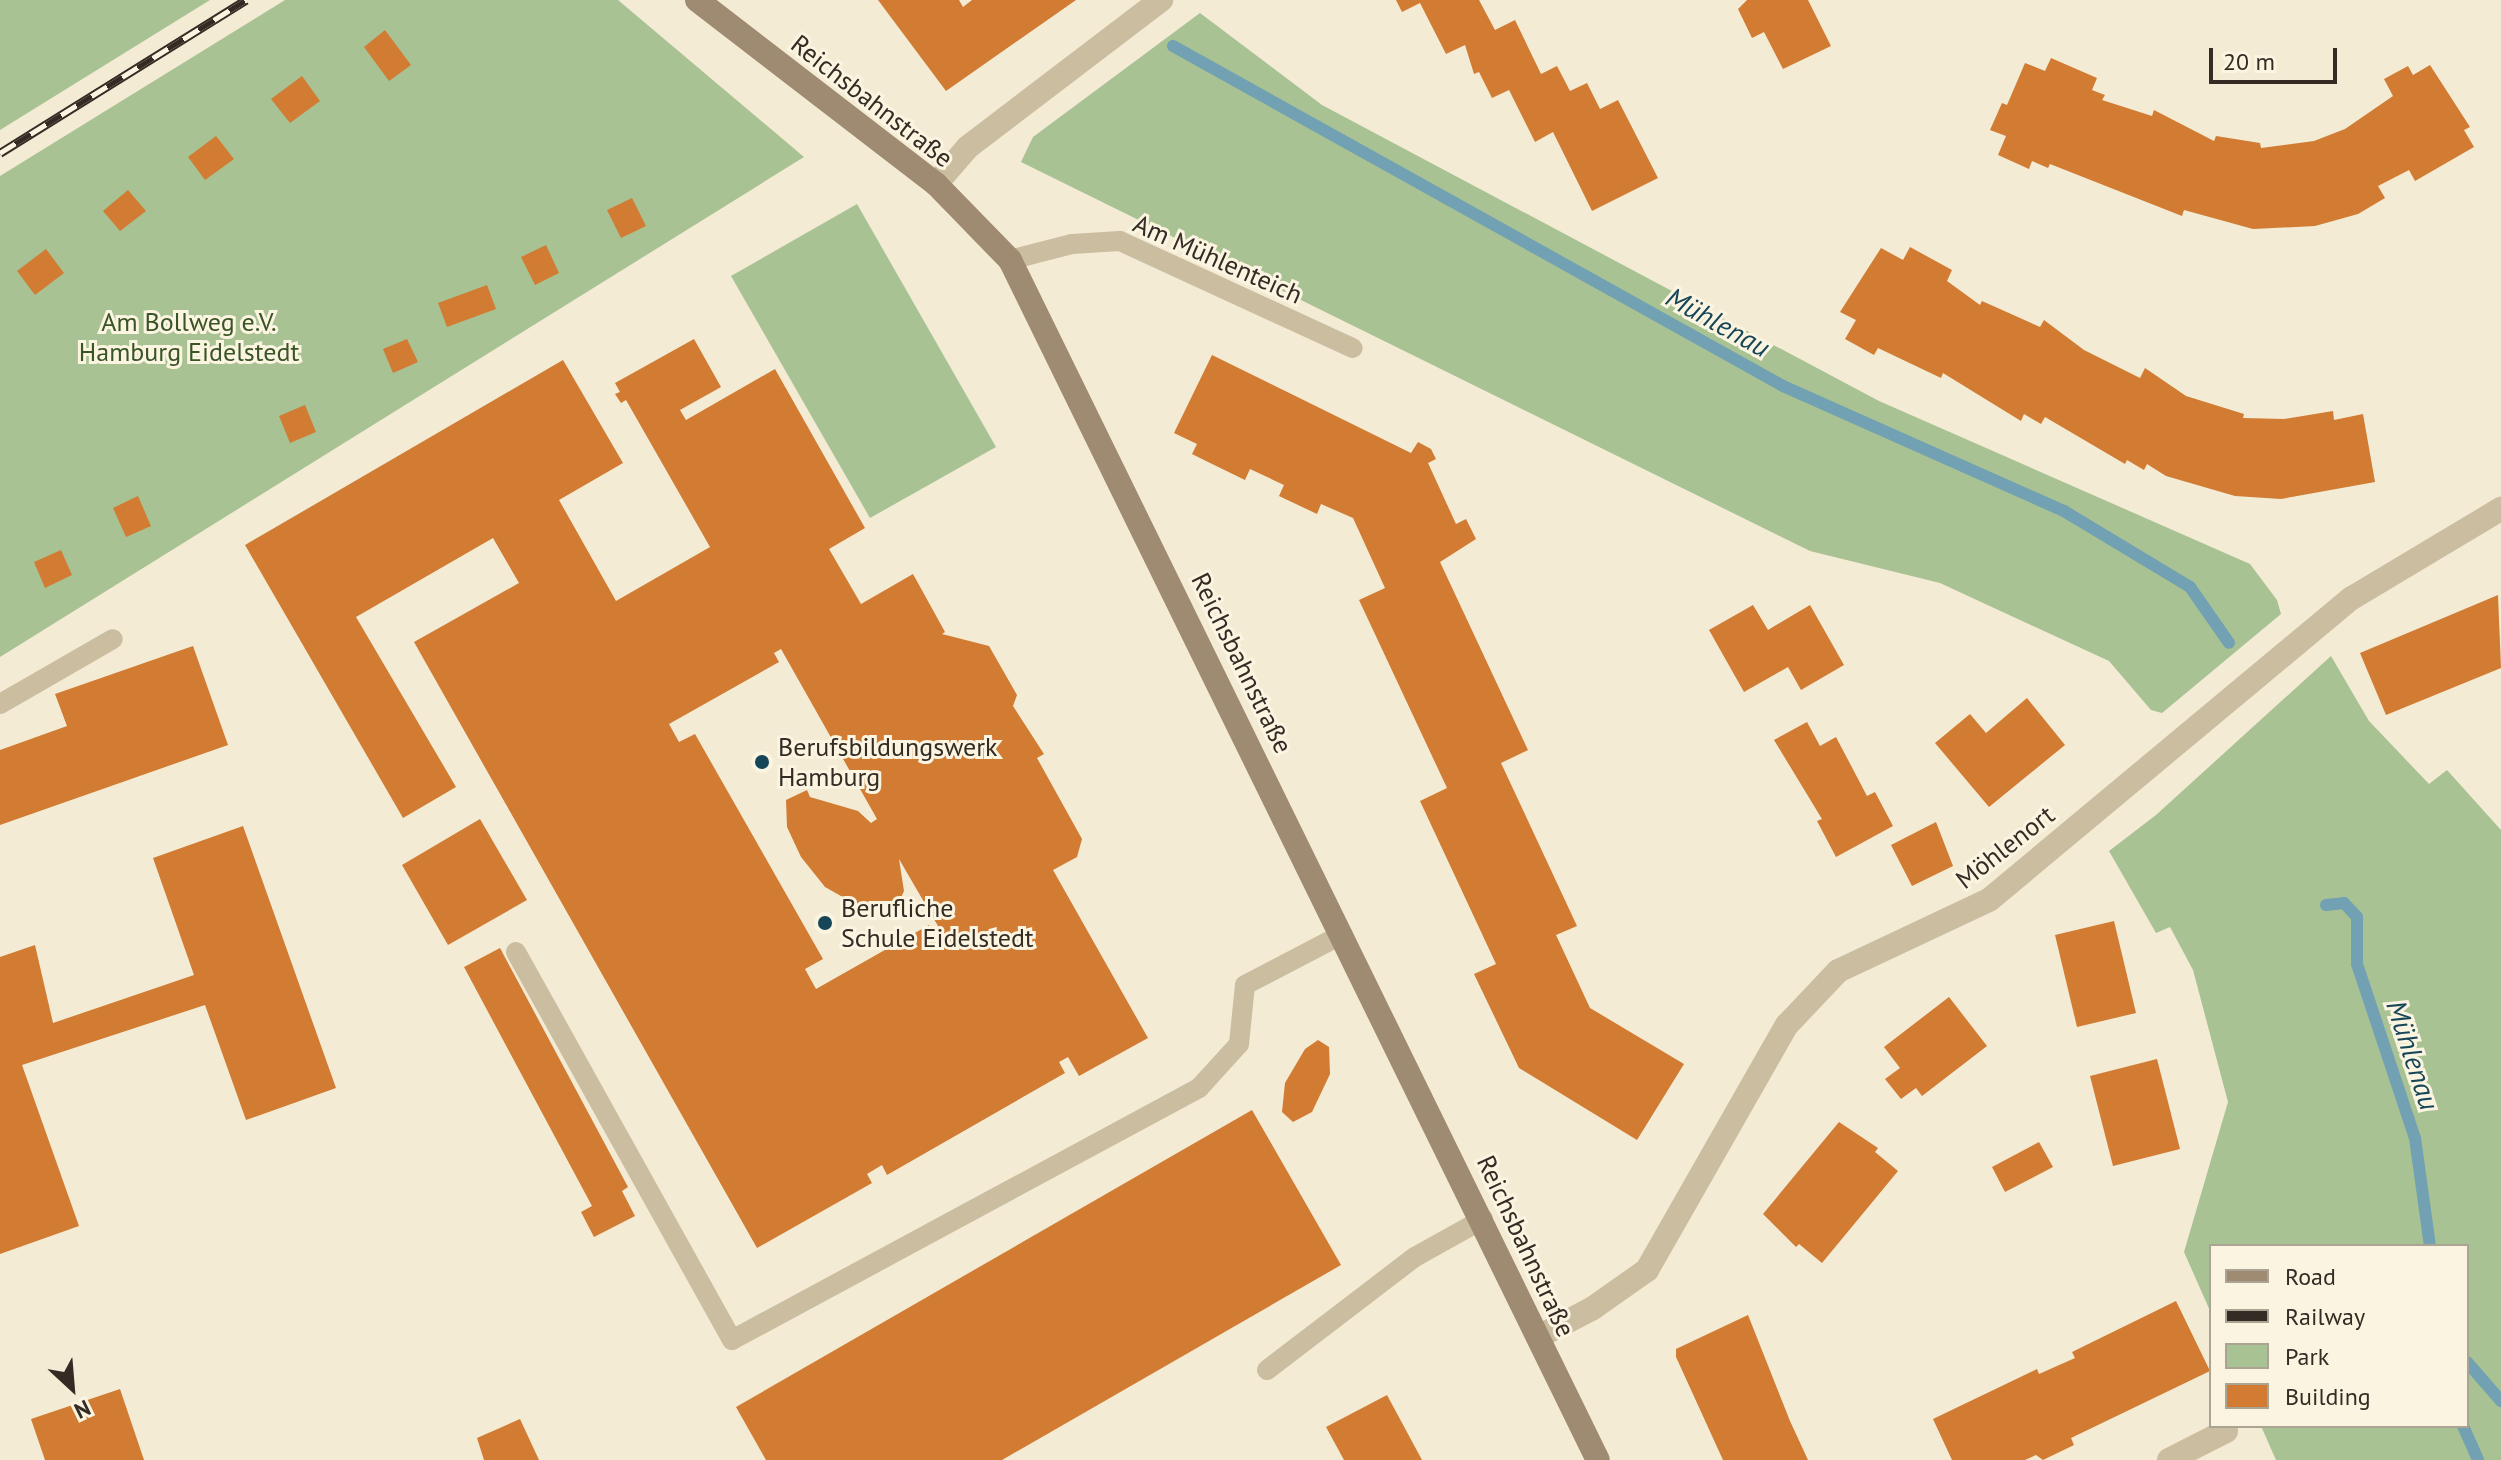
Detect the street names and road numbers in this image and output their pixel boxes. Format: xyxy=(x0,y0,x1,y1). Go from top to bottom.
street label: Reichsbahnstraße xyxy=(785,28,959,174)
street label: Am Mühlenteich xyxy=(1129,208,1307,310)
street label: Reichsbahnstraße xyxy=(1185,568,1299,758)
street label: Möhlenort xyxy=(1950,799,2060,895)
street label: Reichsbahnstraße xyxy=(1470,1150,1582,1342)

